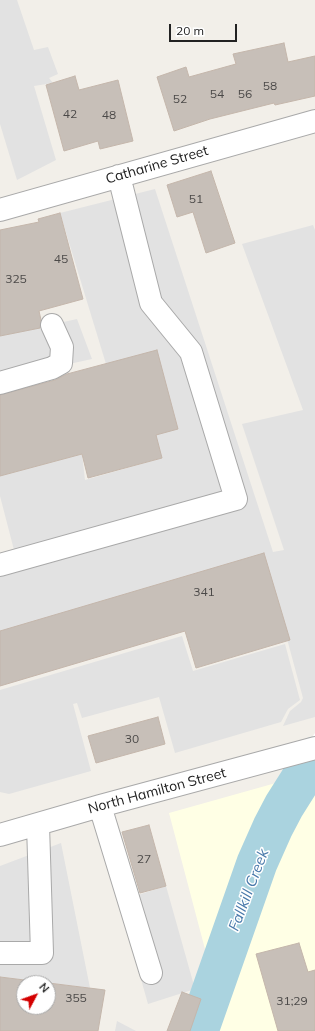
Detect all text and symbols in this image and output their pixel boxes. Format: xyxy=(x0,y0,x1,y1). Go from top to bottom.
scale bar xyxy=(171,16,239,42)
text: 20 m xyxy=(176,23,204,38)
house number: 58 xyxy=(263,79,277,93)
house number: 54 xyxy=(210,87,224,101)
house number: 56 xyxy=(238,87,252,101)
house number: 52 xyxy=(173,92,187,106)
house number: 42 xyxy=(63,107,77,121)
house number: 48 xyxy=(102,108,116,122)
street label: Catharine Street xyxy=(104,142,210,188)
house number: 51 xyxy=(189,192,203,206)
house number: 45 xyxy=(54,252,68,266)
house number: 325 xyxy=(5,272,27,286)
house number: 341 xyxy=(193,585,215,599)
house number: 30 xyxy=(125,732,139,746)
street label: North Hamilton Street xyxy=(86,764,228,818)
water label: Fallkill Creek xyxy=(225,847,273,933)
house number: 27 xyxy=(137,852,151,866)
north arrow xyxy=(16,975,56,1015)
text: N xyxy=(36,980,52,996)
house number: 355 xyxy=(65,991,87,1005)
house number: 31;29 xyxy=(276,994,308,1008)

